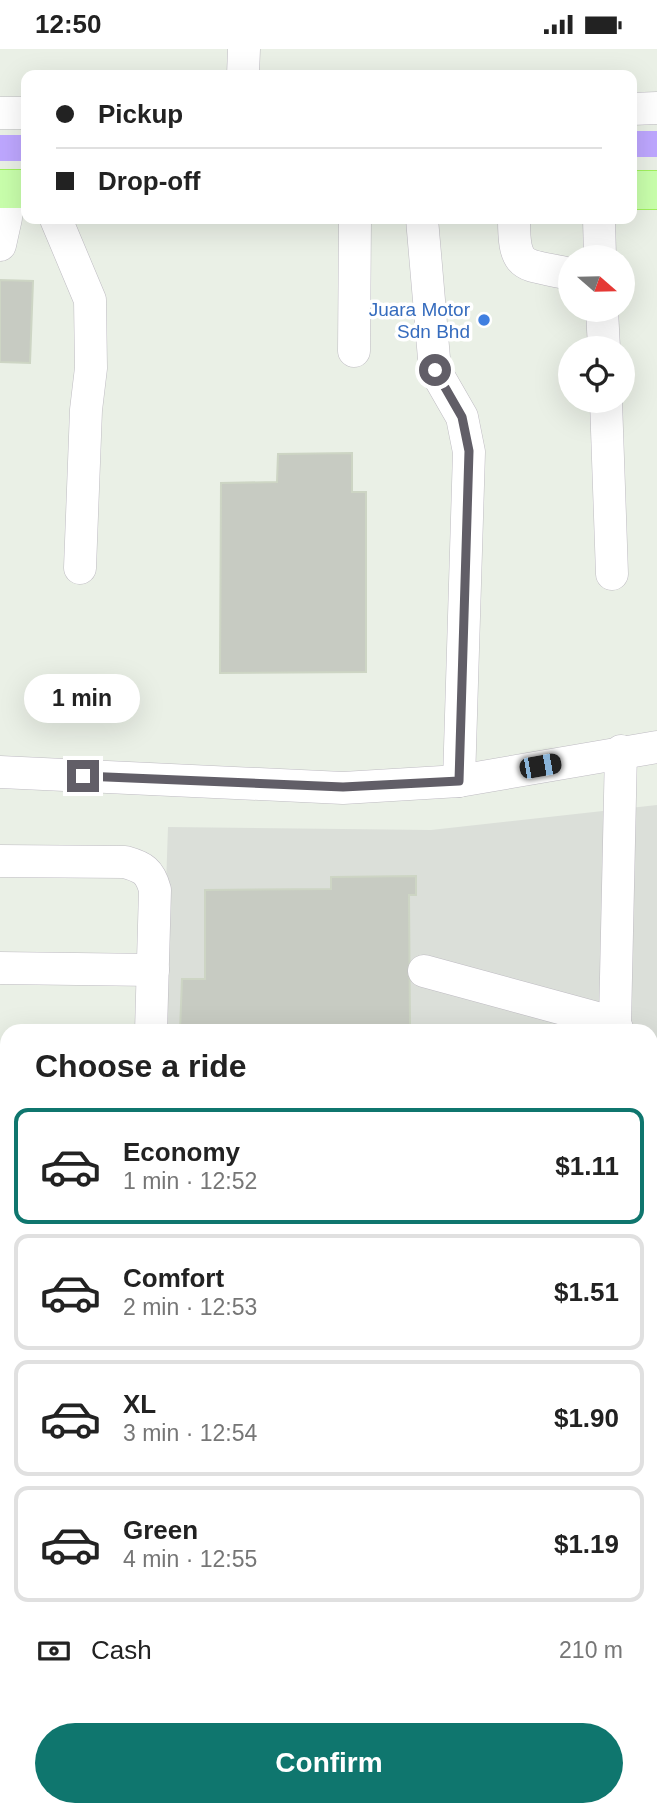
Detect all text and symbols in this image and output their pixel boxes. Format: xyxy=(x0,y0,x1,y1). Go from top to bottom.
text: 12:50 xyxy=(35,9,102,39)
text: Pickup xyxy=(98,99,183,129)
text: Drop-off xyxy=(98,166,201,196)
north arrow xyxy=(558,245,635,322)
map controls xyxy=(558,245,635,413)
place label: Juara Motor Sdn Bhd xyxy=(369,299,471,342)
marker: Juara Motor Sdn Bhd xyxy=(476,312,492,328)
button: locate xyxy=(558,336,635,413)
route start xyxy=(419,354,451,386)
callout: 1 min xyxy=(25,675,141,723)
text: 1 min xyxy=(52,685,112,711)
car xyxy=(518,752,563,780)
route end xyxy=(67,760,99,792)
text: Choose a ride xyxy=(35,1048,247,1084)
icon: car xyxy=(39,1135,102,1198)
text: Economy xyxy=(123,1137,240,1167)
text: $1.11 xyxy=(555,1151,619,1181)
text: 1 min · 12:52 xyxy=(123,1168,257,1194)
icon: car xyxy=(39,1261,102,1324)
text: Comfort xyxy=(123,1263,224,1293)
text: $1.51 xyxy=(554,1277,619,1307)
text: 2 min · 12:53 xyxy=(123,1294,257,1320)
icon: car xyxy=(39,1387,102,1450)
text: XL xyxy=(123,1389,156,1419)
text: $1.90 xyxy=(554,1403,619,1433)
text: 3 min · 12:54 xyxy=(123,1420,257,1446)
icon: car xyxy=(39,1513,102,1576)
text: Green xyxy=(123,1515,198,1545)
text: $1.19 xyxy=(554,1529,619,1559)
text: 4 min · 12:55 xyxy=(123,1546,257,1572)
icon: cash xyxy=(35,1632,73,1670)
text: Cash xyxy=(91,1635,152,1665)
text: 210 m xyxy=(559,1637,623,1663)
button: Confirm xyxy=(35,1723,623,1803)

